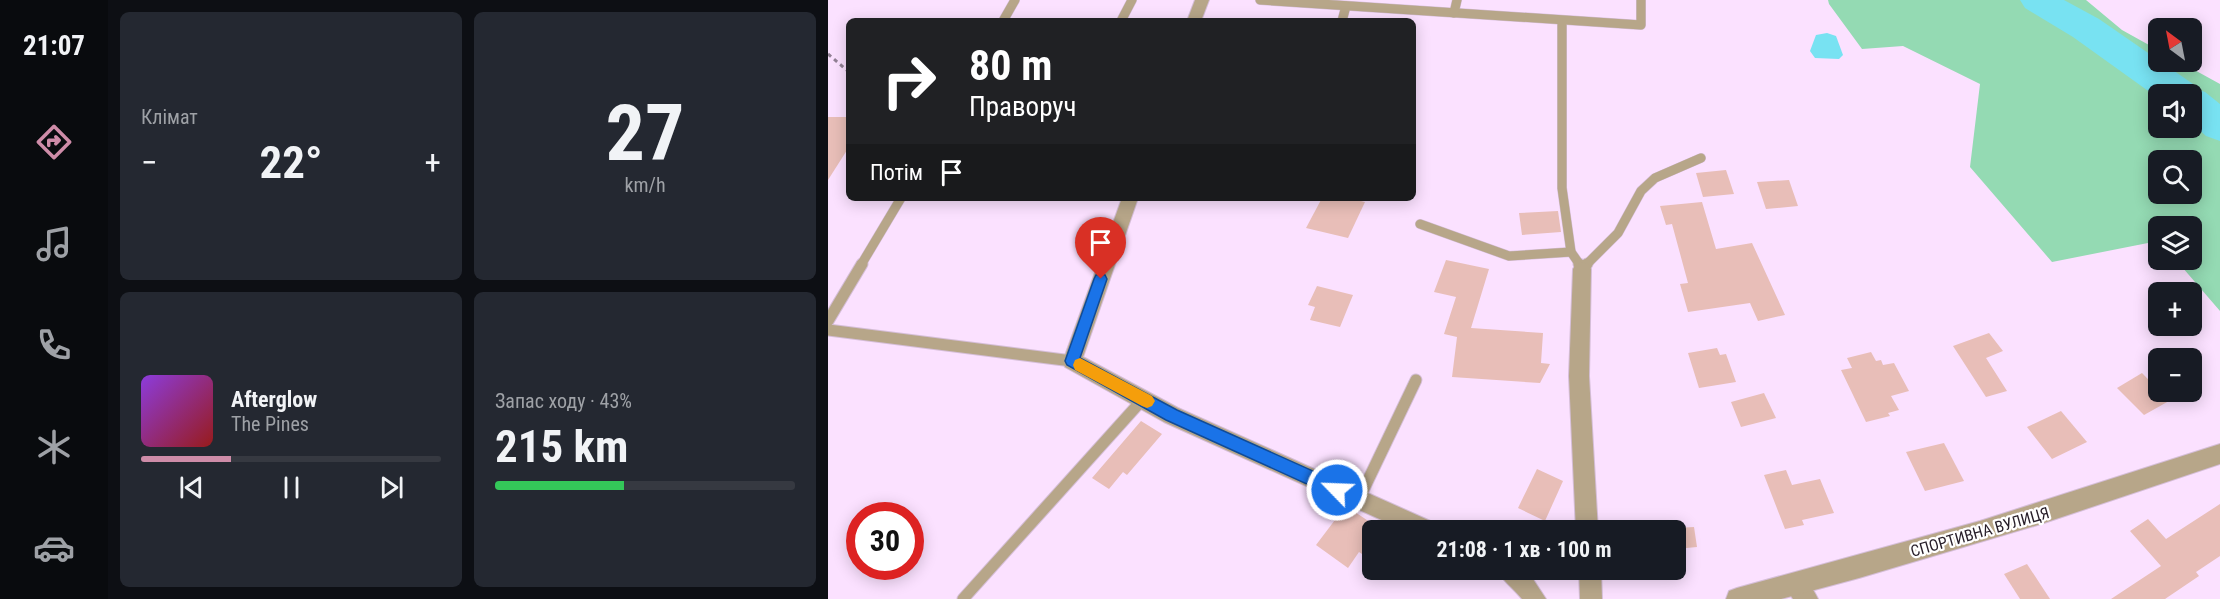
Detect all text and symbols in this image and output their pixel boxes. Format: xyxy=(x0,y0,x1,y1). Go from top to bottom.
north arrow xyxy=(2148,18,2202,72)
map controls xyxy=(2148,18,2202,402)
text: 21:07 xyxy=(23,30,85,62)
text: 80 m xyxy=(969,41,1052,90)
icon: right xyxy=(870,42,948,120)
button: sound xyxy=(2148,84,2202,138)
text: 27 xyxy=(606,88,684,179)
text: Праворуч xyxy=(969,91,1077,123)
text: Клімат xyxy=(141,105,198,129)
icon: directions xyxy=(33,121,75,163)
text: 22° xyxy=(260,136,323,189)
text: − xyxy=(141,143,158,182)
text: + xyxy=(425,143,441,182)
button: search xyxy=(2148,150,2202,204)
icon: arrive xyxy=(935,156,968,189)
text: Потім xyxy=(870,160,923,185)
text: km/h xyxy=(624,173,666,197)
button: layers xyxy=(2148,216,2202,270)
pin xyxy=(1075,217,1126,279)
icon: music xyxy=(33,223,75,265)
icon: arrive xyxy=(1084,226,1117,259)
button: + xyxy=(2148,282,2202,336)
icon: phone xyxy=(33,324,75,366)
button: − xyxy=(2148,348,2202,402)
text: Afterglow xyxy=(231,387,317,412)
text: Запас ходу · 43% xyxy=(495,389,632,413)
text: The Pines xyxy=(231,412,309,436)
text: 215 km xyxy=(495,420,628,473)
icon: climate xyxy=(33,426,75,468)
position arrow xyxy=(1305,458,1369,522)
icon: previous xyxy=(175,471,208,504)
icon: pause xyxy=(275,471,308,504)
icon: next xyxy=(375,471,408,504)
speed limit sign: 30 xyxy=(846,502,924,580)
street label: СПОРТИВНА ВУЛИЦЯ xyxy=(1908,503,2052,561)
icon: car xyxy=(33,527,75,569)
text: 21:08 · 1 хв · 100 m xyxy=(1436,537,1612,562)

